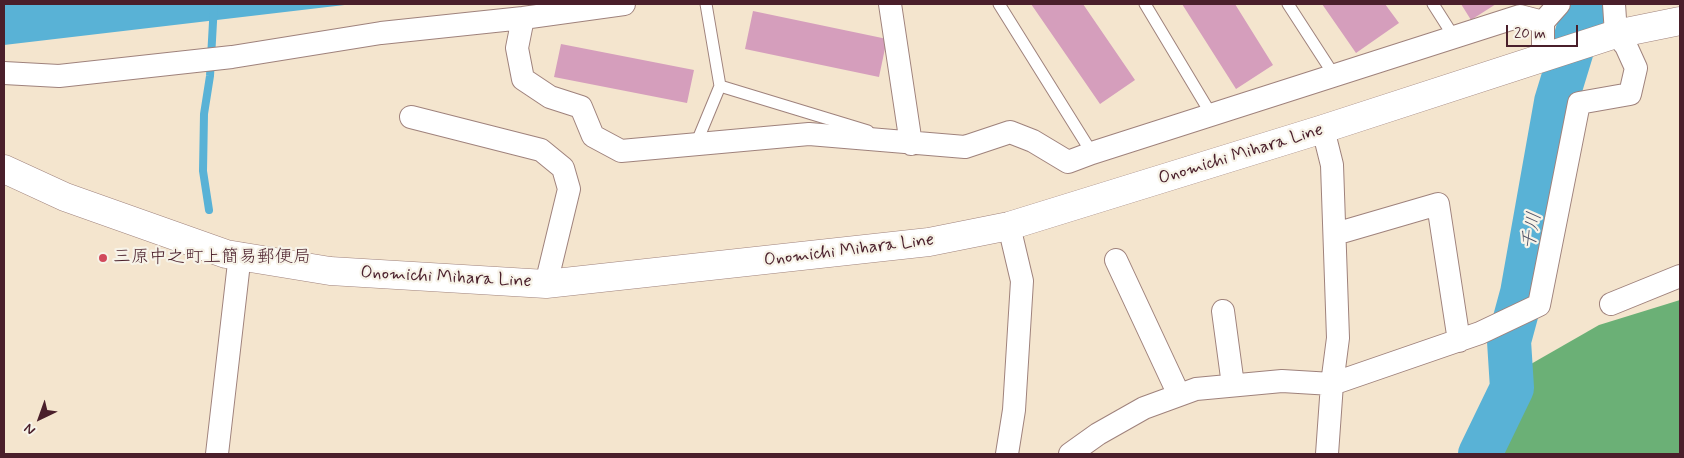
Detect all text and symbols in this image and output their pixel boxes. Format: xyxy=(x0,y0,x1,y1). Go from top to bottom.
scale bar xyxy=(1509,15,1582,47)
text: 20 m xyxy=(1514,24,1546,44)
street label: Onomichi Mihara Line xyxy=(1156,120,1326,190)
water label: 千川 xyxy=(1518,210,1548,252)
street label: Onomichi Mihara Line xyxy=(763,230,935,272)
place label: 三原中之町上簡易郵便局 xyxy=(113,247,311,269)
marker: 三原中之町上簡易郵便局 xyxy=(97,252,109,264)
street label: Onomichi Mihara Line xyxy=(360,263,532,293)
north arrow xyxy=(15,393,65,443)
text: N xyxy=(20,419,39,439)

